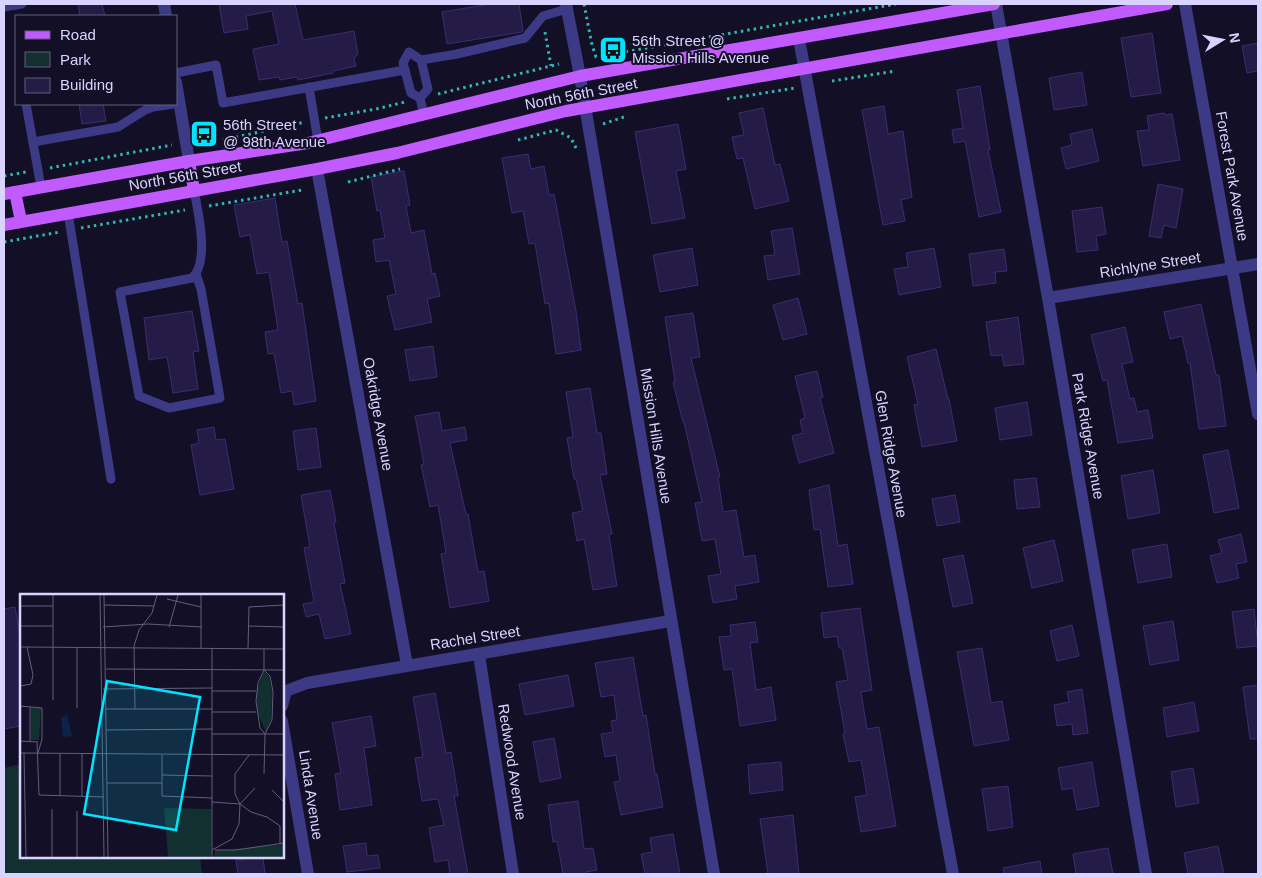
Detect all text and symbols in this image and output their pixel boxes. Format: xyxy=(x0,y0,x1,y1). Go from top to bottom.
legend xyxy=(15,15,178,105)
north arrow xyxy=(1197,15,1247,65)
text: Road xyxy=(60,26,96,43)
text: N xyxy=(1226,31,1244,44)
place label: 56th Street @ Mission Hills Avenue xyxy=(632,32,769,66)
bus stop icon: 56th Street @ Mission Hills Avenue xyxy=(598,35,628,65)
text: Park xyxy=(60,51,91,68)
street label: North 56th Street xyxy=(523,74,639,113)
text: Building xyxy=(60,76,113,93)
street label: Forest Park Avenue xyxy=(1213,110,1252,242)
place label: 56th Street @ 98th Avenue xyxy=(223,116,326,150)
bus stop icon: 56th Street @ 98th Avenue xyxy=(189,119,219,149)
street label: North 56th Street xyxy=(127,157,243,194)
street label: Richlyne Street xyxy=(1098,248,1202,281)
street label: Oakridge Avenue xyxy=(360,356,397,472)
street label: Mission Hills Avenue xyxy=(637,367,676,505)
street label: Park Ridge Avenue xyxy=(1069,371,1108,500)
street label: Glen Ridge Avenue xyxy=(872,389,911,519)
inset map xyxy=(20,594,284,858)
street label: Rachel Street xyxy=(429,622,522,653)
street label: Redwood Avenue xyxy=(495,703,530,821)
street label: Linda Avenue xyxy=(296,749,327,841)

